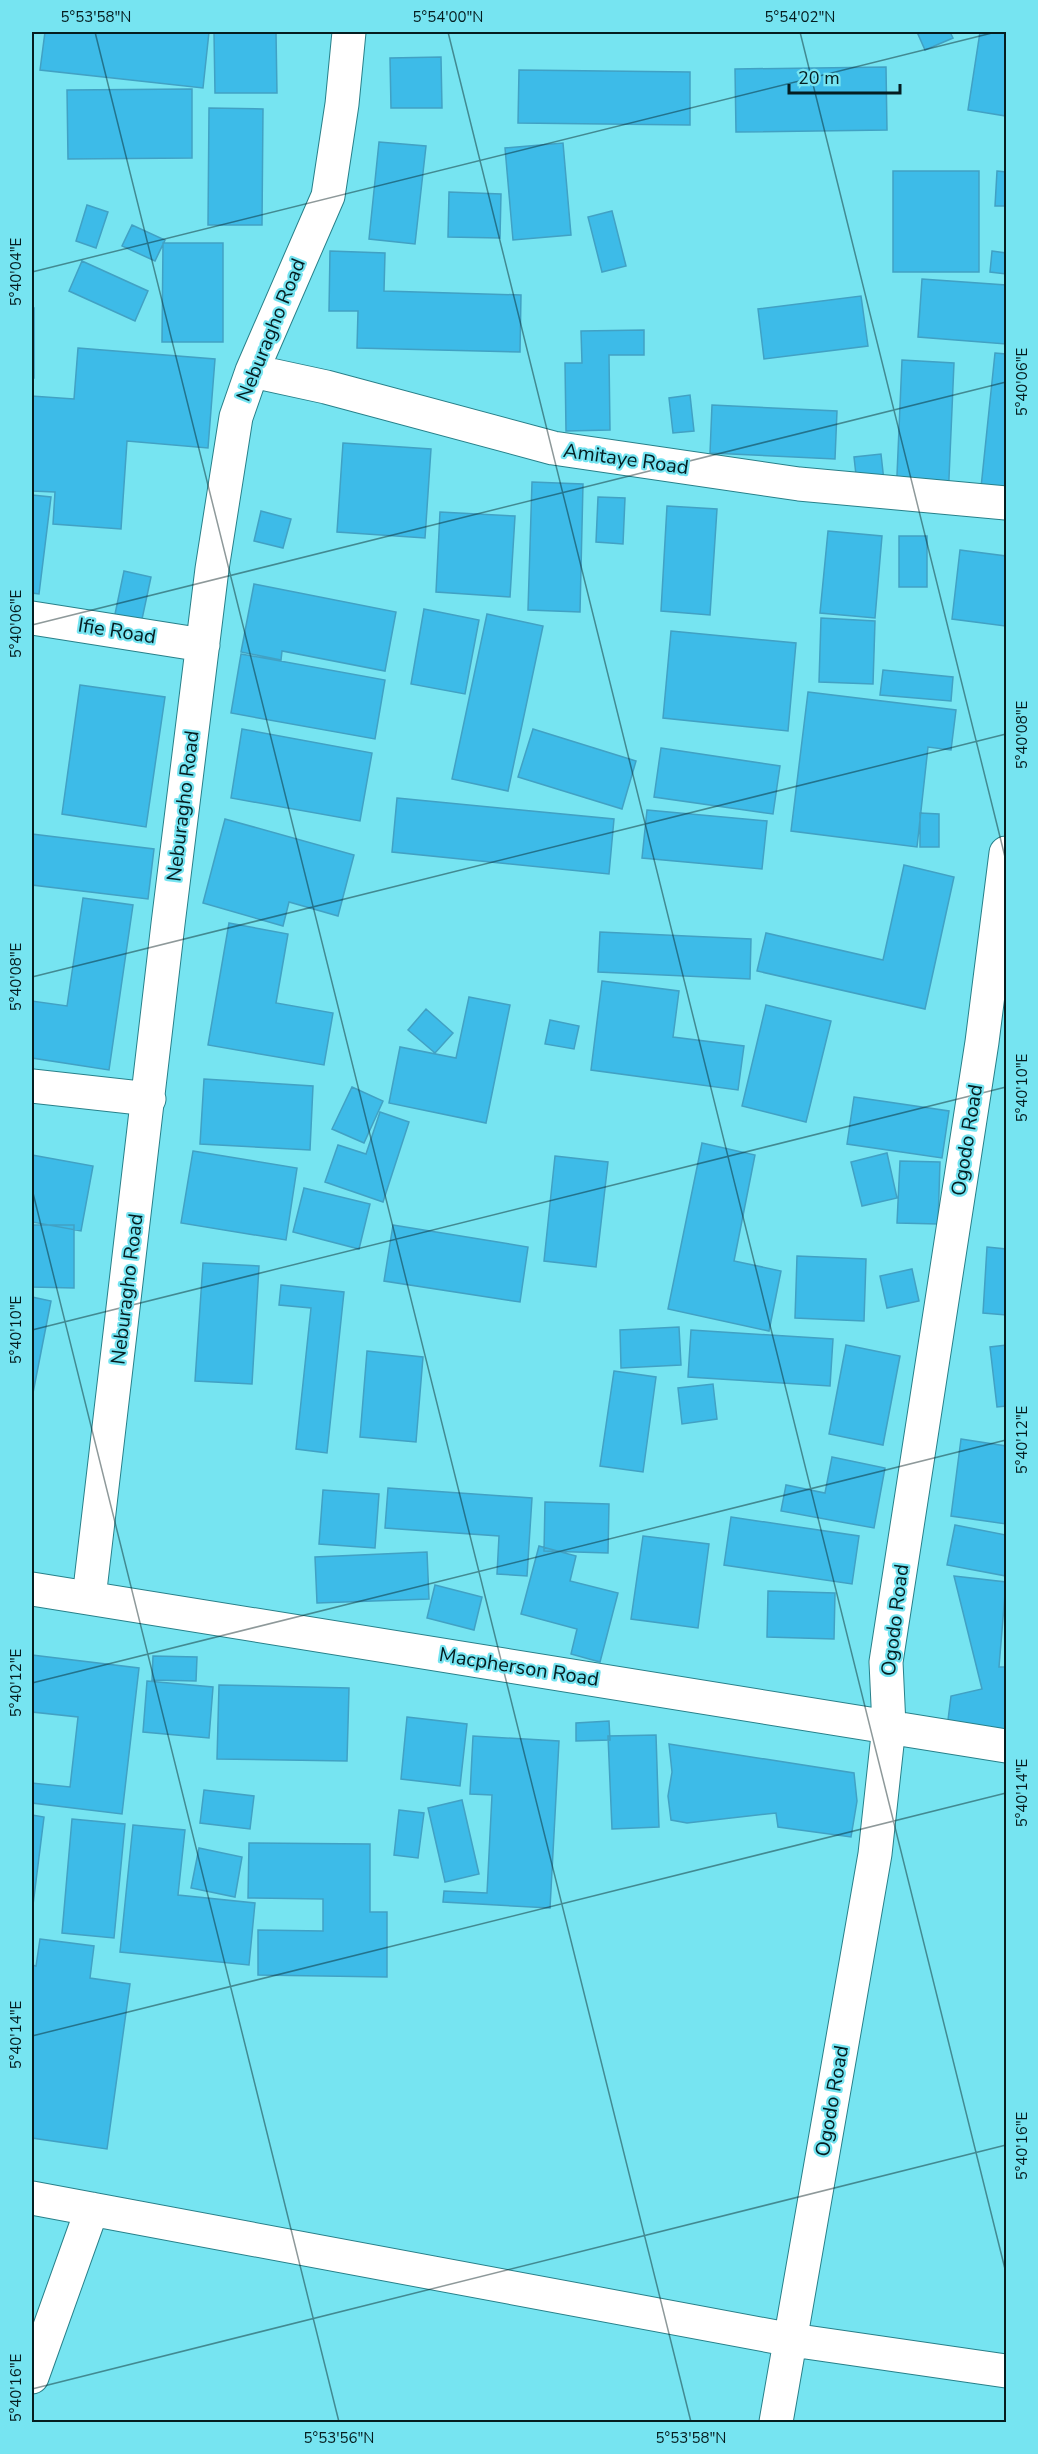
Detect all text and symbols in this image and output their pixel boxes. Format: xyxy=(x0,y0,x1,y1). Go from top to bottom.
text: 5°53'58"N xyxy=(61,7,131,27)
text: 5°54'00"N xyxy=(413,7,483,27)
text: 5°54'02"N xyxy=(765,7,835,27)
scale bar xyxy=(789,57,900,95)
text: 20 m xyxy=(798,66,840,90)
text: 5°40'04"E xyxy=(6,238,26,306)
street label: Neburagho Road xyxy=(230,255,312,405)
text: 5°40'06"E xyxy=(1012,348,1032,416)
street label: Amitaye Road xyxy=(562,437,690,481)
text: 5°40'06"E xyxy=(6,590,26,658)
street label: Ifie Road xyxy=(76,612,158,650)
text: 5°40'08"E xyxy=(1012,701,1032,769)
street label: Neburagho Road xyxy=(160,729,206,883)
text: 5°40'08"E xyxy=(6,943,26,1011)
text: 5°40'10"E xyxy=(1012,1054,1032,1122)
street label: Ogodo Road xyxy=(945,1082,989,1198)
street label: Neburagho Road xyxy=(104,1212,150,1366)
text: 5°40'10"E xyxy=(6,1296,26,1364)
text: 5°40'12"E xyxy=(1012,1406,1032,1474)
street label: Ogodo Road xyxy=(875,1562,915,1678)
street label: Macpherson Road xyxy=(437,1641,601,1693)
text: 5°40'12"E xyxy=(6,1649,26,1717)
text: 5°40'14"E xyxy=(1012,1759,1032,1827)
text: 5°40'14"E xyxy=(6,2001,26,2069)
street label: Ogodo Road xyxy=(809,2043,855,2159)
text: 5°40'16"E xyxy=(1012,2112,1032,2180)
text: 5°40'16"E xyxy=(6,2354,26,2422)
text: 5°53'56"N xyxy=(304,2428,374,2448)
text: 5°53'58"N xyxy=(656,2428,726,2448)

